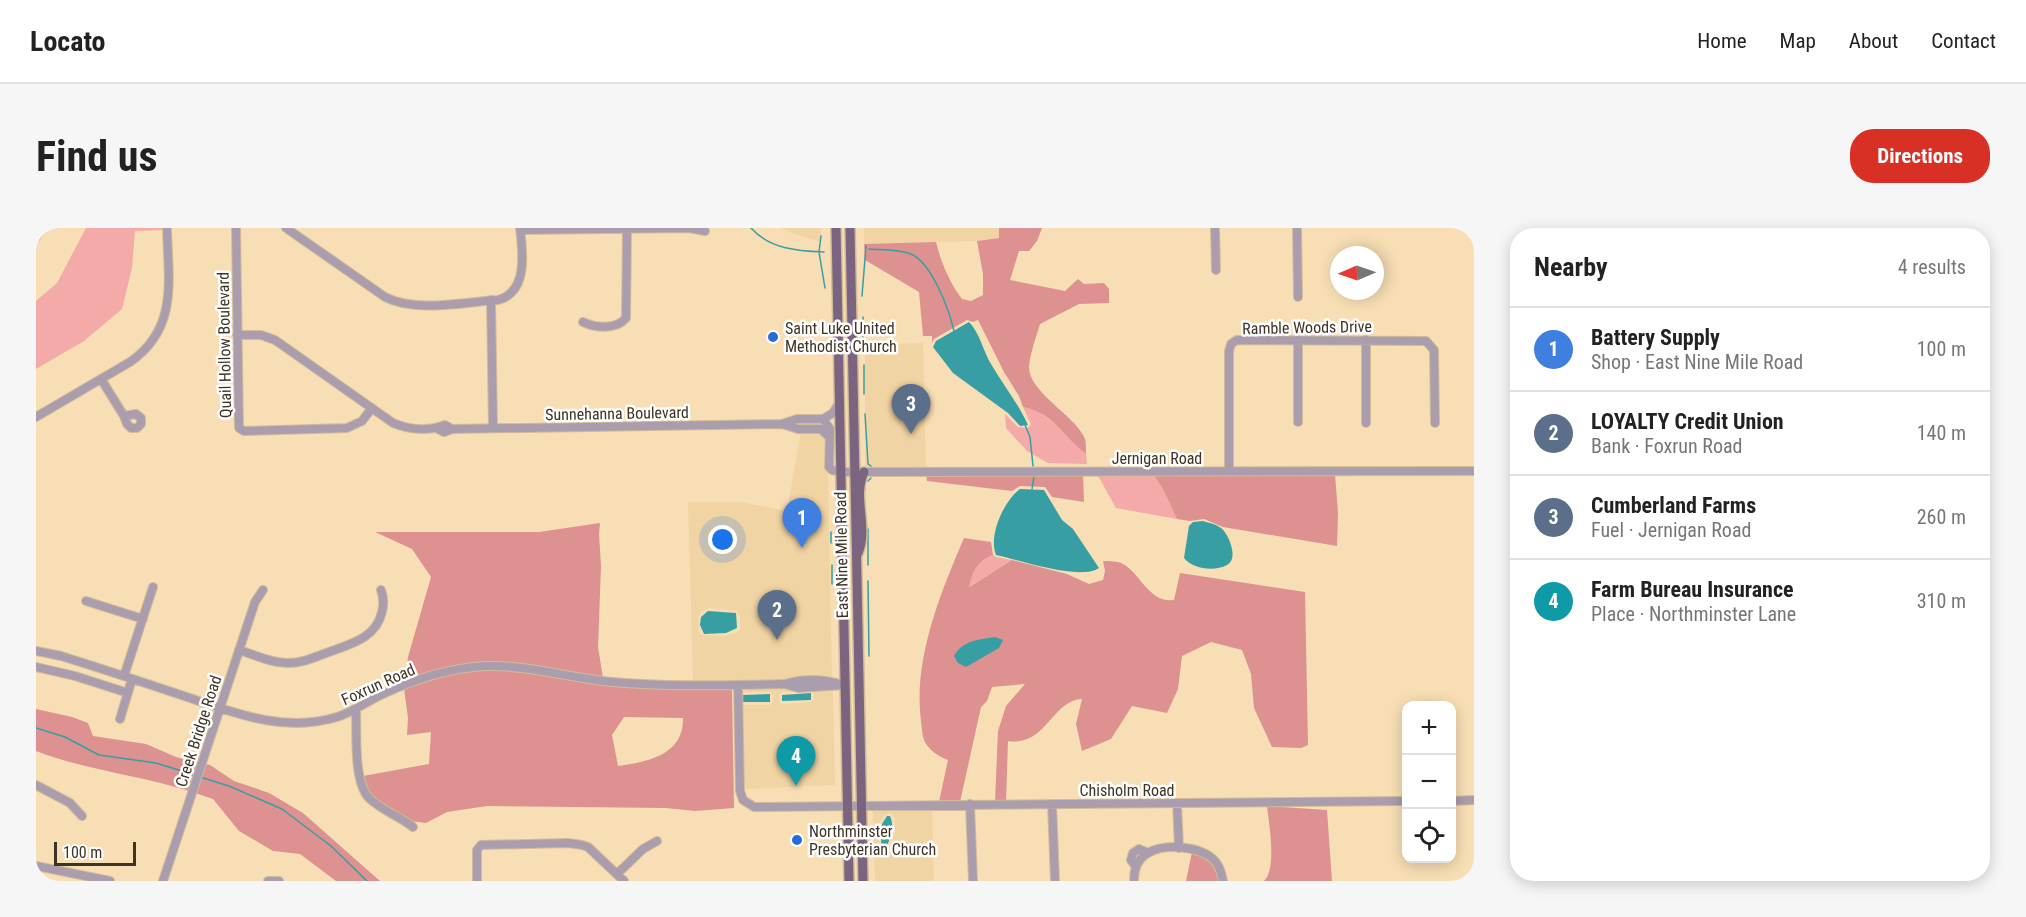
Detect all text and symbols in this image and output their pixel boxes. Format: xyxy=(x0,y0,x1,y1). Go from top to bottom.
text: Locato xyxy=(30,25,106,58)
text: Home xyxy=(1697,29,1747,53)
text: Map xyxy=(1780,29,1816,53)
text: About xyxy=(1849,29,1898,53)
text: Contact xyxy=(1931,29,1996,53)
button: Directions xyxy=(1850,129,1990,183)
text: Find us xyxy=(36,132,157,181)
north arrow xyxy=(1330,246,1384,300)
text: Nearby xyxy=(1534,252,1608,282)
text: 4 results xyxy=(1898,255,1966,279)
street label: Quail Hollow Boulevard xyxy=(214,272,235,418)
street label: Ramble Woods Drive xyxy=(1242,317,1372,338)
place label: Saint Luke United Methodist Church xyxy=(785,319,897,356)
text: Battery Supply xyxy=(1591,325,1720,350)
marker: Saint Luke United Methodist Church xyxy=(766,330,780,344)
text: 1 xyxy=(1548,337,1559,361)
text: 100 m xyxy=(1917,337,1966,361)
text: Shop · East Nine Mile Road xyxy=(1591,350,1803,374)
pin: 3 xyxy=(892,384,930,434)
street label: Sunnehanna Boulevard xyxy=(545,403,689,424)
text: LOYALTY Credit Union xyxy=(1591,409,1784,434)
text: 2 xyxy=(1548,421,1559,445)
text: 140 m xyxy=(1917,421,1966,445)
text: Bank · Foxrun Road xyxy=(1591,434,1742,458)
street label: Jernigan Road xyxy=(1112,449,1202,468)
street label: East Nine Mile Road xyxy=(831,492,852,618)
text: Cumberland Farms xyxy=(1591,493,1756,518)
pin: 1 xyxy=(782,498,822,548)
text: 3 xyxy=(1548,505,1559,529)
text: 260 m xyxy=(1917,505,1966,529)
text: Fuel · Jernigan Road xyxy=(1591,518,1751,542)
your location xyxy=(708,525,737,554)
text: Farm Bureau Insurance xyxy=(1591,577,1794,602)
text: 4 xyxy=(1548,589,1559,613)
text: 310 m xyxy=(1917,589,1966,613)
pin: 2 xyxy=(758,590,796,640)
text: Place · Northminster Lane xyxy=(1591,602,1796,626)
street label: Foxrun Road xyxy=(338,660,418,709)
street label: Creek Bridge Road xyxy=(172,673,225,789)
map controls xyxy=(1402,701,1456,863)
button: + xyxy=(1402,701,1456,755)
pin: 4 xyxy=(776,736,816,786)
button: − xyxy=(1402,755,1456,809)
street label: Chisholm Road xyxy=(1079,781,1175,800)
button: locate xyxy=(1402,809,1456,863)
place label: Northminster Presbyterian Church xyxy=(809,822,936,859)
marker: Northminster Presbyterian Church xyxy=(790,833,804,847)
scale bar xyxy=(54,839,136,866)
text: 100 m xyxy=(63,843,102,862)

